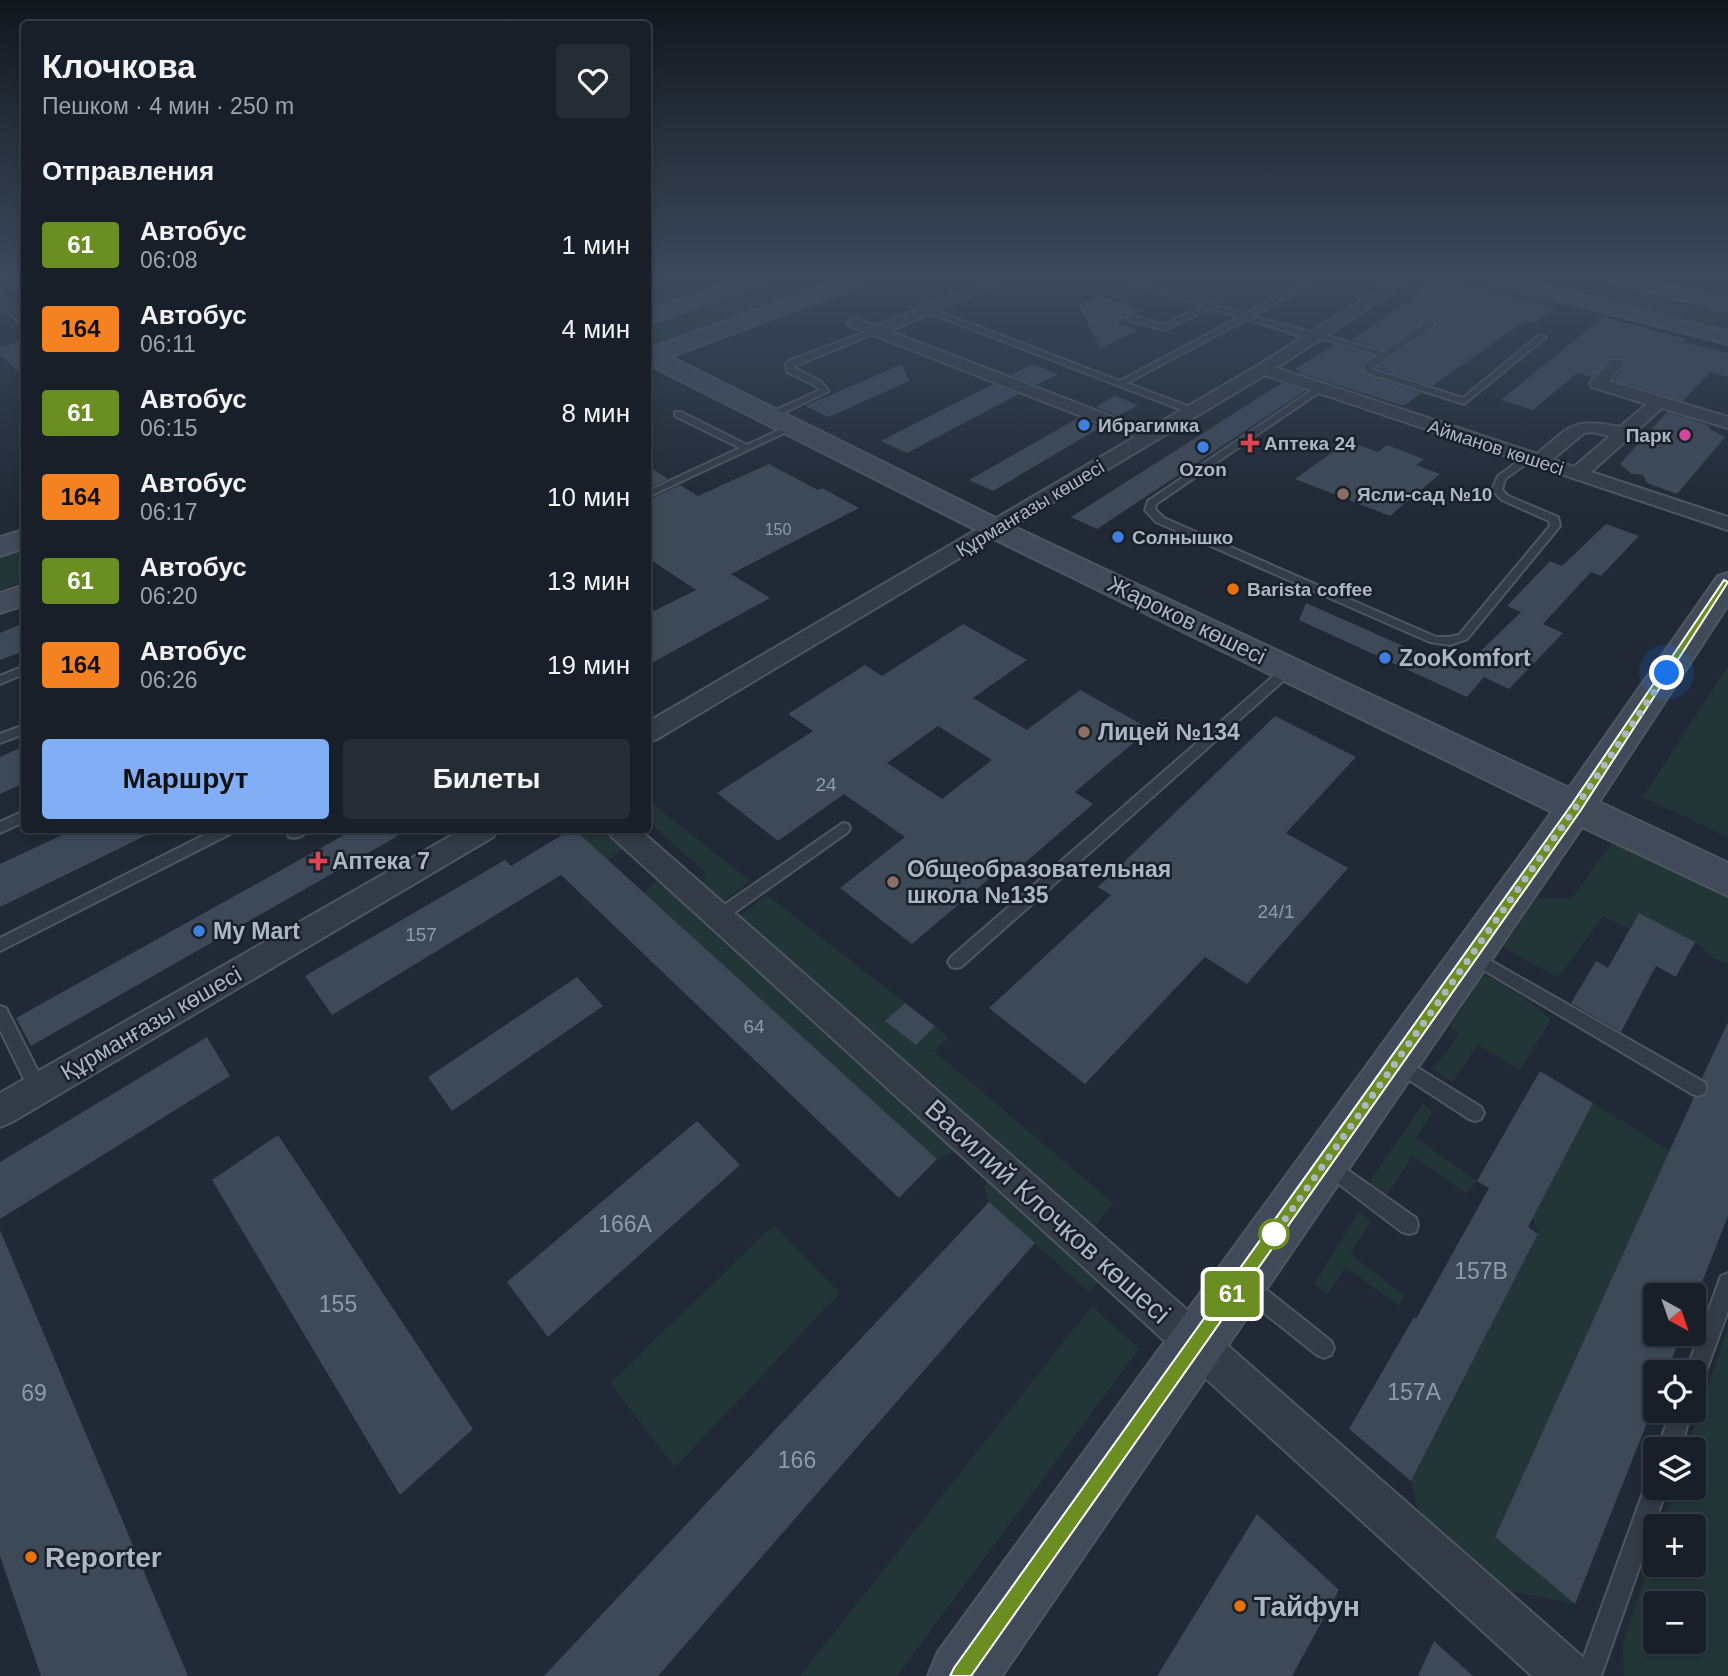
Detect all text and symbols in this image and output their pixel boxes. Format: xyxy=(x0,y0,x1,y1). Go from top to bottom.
button: heart xyxy=(556,44,630,118)
text: Клочкова xyxy=(42,48,196,85)
text: Пешком · 4 мин · 250 m xyxy=(42,93,294,119)
text: Отправления xyxy=(42,156,214,186)
text: Автобус xyxy=(140,216,247,246)
text: 1 мин xyxy=(562,230,630,260)
text: 61 xyxy=(67,231,94,258)
text: 06:08 xyxy=(140,247,198,273)
text: Автобус xyxy=(140,300,247,330)
text: 4 мин xyxy=(562,314,630,344)
text: 164 xyxy=(60,315,101,342)
text: 06:11 xyxy=(140,331,196,357)
text: Автобус xyxy=(140,384,247,414)
text: 8 мин xyxy=(562,398,630,428)
text: 61 xyxy=(67,399,94,426)
text: 06:15 xyxy=(140,415,198,441)
place label: Ибрагимка xyxy=(1098,415,1200,436)
street label: Айманов көшесі xyxy=(1425,416,1567,479)
marker: Ибрагимка xyxy=(1076,417,1092,433)
place label: Парк xyxy=(1626,425,1671,446)
marker: Парк xyxy=(1677,427,1693,443)
place label: Аптека 24 xyxy=(1264,433,1356,454)
marker: Аптека 24 xyxy=(1242,435,1258,451)
marker: Ozon xyxy=(1195,439,1211,455)
street label: Құрманғазы көшесі xyxy=(953,456,1108,561)
place label: Ozon xyxy=(1179,459,1227,480)
text: Автобус xyxy=(140,468,247,498)
text: 10 мин xyxy=(547,482,630,512)
text: 164 xyxy=(60,483,101,510)
place label: Ясли-сад №10 xyxy=(1357,484,1492,505)
marker: Ясли-сад №10 xyxy=(1335,486,1351,502)
text: 06:17 xyxy=(140,499,198,525)
house number: 150 xyxy=(765,521,791,538)
place label: Солнышко xyxy=(1132,527,1233,548)
marker: Солнышко xyxy=(1110,529,1126,545)
text: Автобус xyxy=(140,552,247,582)
text: 13 мин xyxy=(547,566,630,596)
text: 61 xyxy=(67,567,94,594)
street label: Жароков көшесі xyxy=(1104,571,1270,669)
place label: Barista coffee xyxy=(1247,579,1373,600)
marker: Barista coffee xyxy=(1225,581,1241,597)
text: 06:20 xyxy=(140,583,198,609)
text: Автобус xyxy=(140,636,247,666)
place label: ZooKomfort xyxy=(1399,645,1531,671)
text: 19 мин xyxy=(547,650,630,680)
marker: ZooKomfort xyxy=(1377,650,1393,666)
text: 164 xyxy=(60,651,101,678)
your location xyxy=(1649,655,1684,690)
text: 06:26 xyxy=(140,667,198,693)
place label: Лицей №134 xyxy=(1098,719,1240,745)
marker: Лицей №134 xyxy=(1076,724,1092,740)
button: Маршрут xyxy=(42,739,329,819)
button: Билеты xyxy=(343,739,630,819)
house number: 24 xyxy=(815,774,837,795)
place label: Аптека 7 xyxy=(332,848,430,874)
marker: Аптека 7 xyxy=(310,853,326,869)
place label: Общеобразовательная школа №135 xyxy=(907,856,1171,908)
marker: Общеобразовательная школа №135 xyxy=(885,874,901,890)
house number: 24/1 xyxy=(1258,901,1294,922)
place label: My Mart xyxy=(213,918,300,944)
marker: My Mart xyxy=(191,923,207,939)
house number: 157 xyxy=(405,924,437,945)
street label: Құрманғазы көшесі xyxy=(56,961,246,1085)
house number: 64 xyxy=(743,1016,765,1037)
street label: Василий Клочков көшесі xyxy=(919,1093,1176,1330)
house number: 166А xyxy=(598,1211,653,1237)
unlabelled marker xyxy=(1259,1219,1289,1249)
house number: 157В xyxy=(1454,1258,1508,1284)
line badge: 61 xyxy=(1200,1271,1264,1317)
text: 61 xyxy=(1219,1280,1245,1307)
north arrow xyxy=(1643,1283,1706,1346)
map controls xyxy=(1643,1283,1706,1654)
house number: 155 xyxy=(319,1291,357,1317)
button: locate xyxy=(1643,1360,1706,1423)
house number: 157А xyxy=(1387,1379,1442,1405)
house number: 69 xyxy=(21,1380,47,1406)
button: layers xyxy=(1643,1437,1706,1500)
house number: 166 xyxy=(778,1447,816,1473)
button: + xyxy=(1643,1514,1706,1577)
place label: Reporter xyxy=(45,1542,162,1573)
marker: Reporter xyxy=(23,1549,39,1565)
place label: Тайфун xyxy=(1254,1591,1360,1622)
button: − xyxy=(1643,1591,1706,1654)
marker: Тайфун xyxy=(1232,1598,1248,1614)

